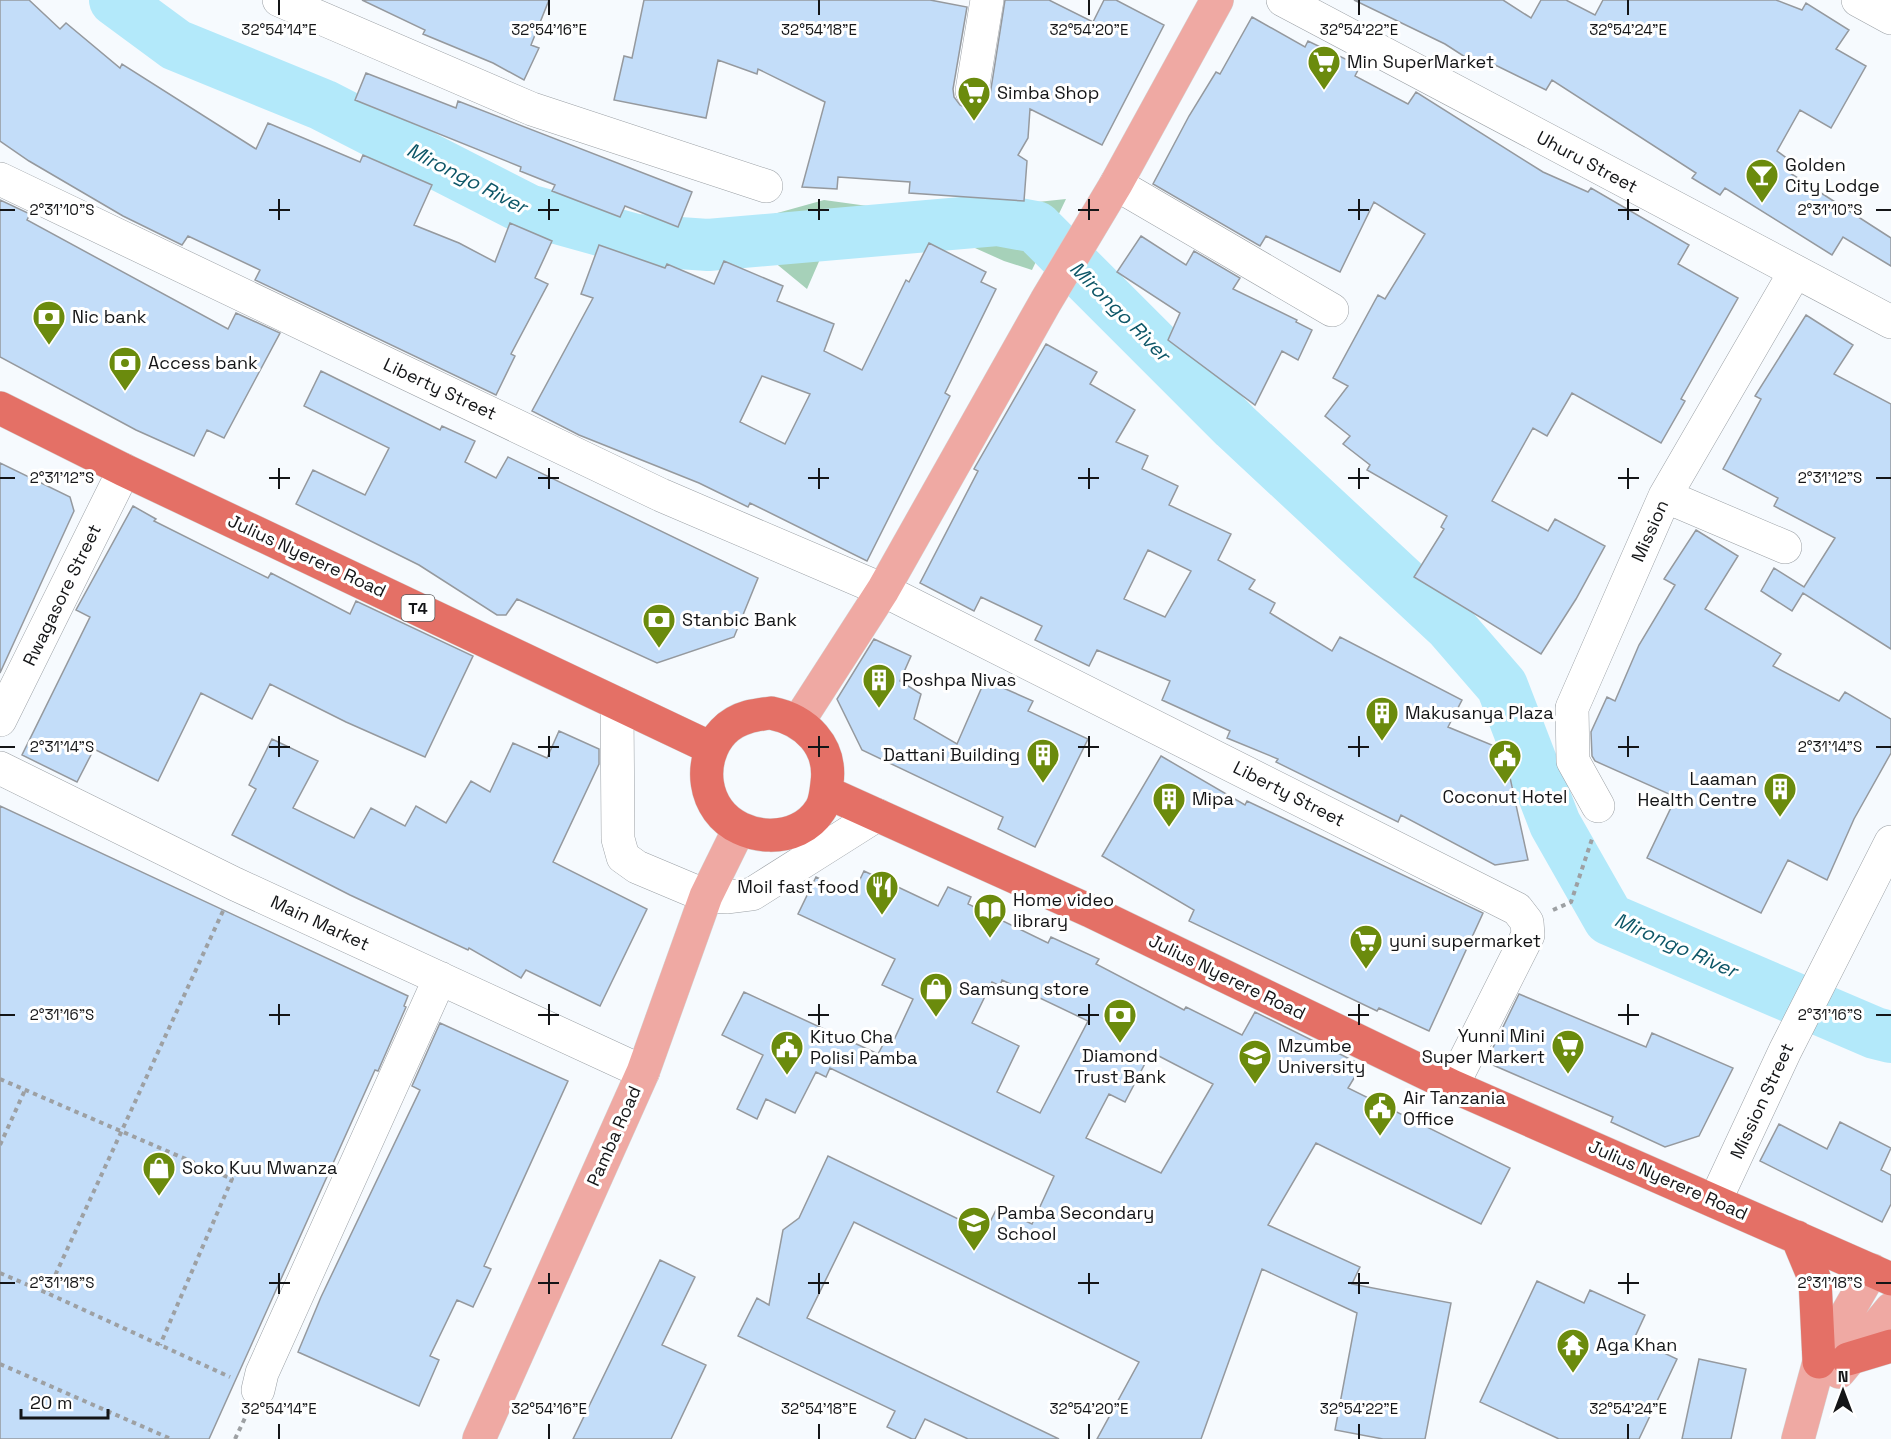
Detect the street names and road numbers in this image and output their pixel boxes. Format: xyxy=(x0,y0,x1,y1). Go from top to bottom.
street label: Uhuru Street xyxy=(1533,125,1642,198)
street label: Liberty Street xyxy=(380,352,500,425)
street label: Mission xyxy=(1626,496,1673,565)
street label: Julius Nyerere Road xyxy=(224,509,390,602)
street label: Rwagasore Street xyxy=(17,520,106,669)
road number: T4 xyxy=(402,595,434,621)
street label: Liberty Street xyxy=(1230,756,1349,832)
street label: Main Market xyxy=(267,890,373,955)
street label: Julius Nyerere Road xyxy=(1145,929,1310,1025)
street label: Mission Street xyxy=(1725,1039,1798,1162)
street label: Pamba Road xyxy=(581,1082,646,1189)
street label: Julius Nyerere Road xyxy=(1585,1134,1751,1225)

